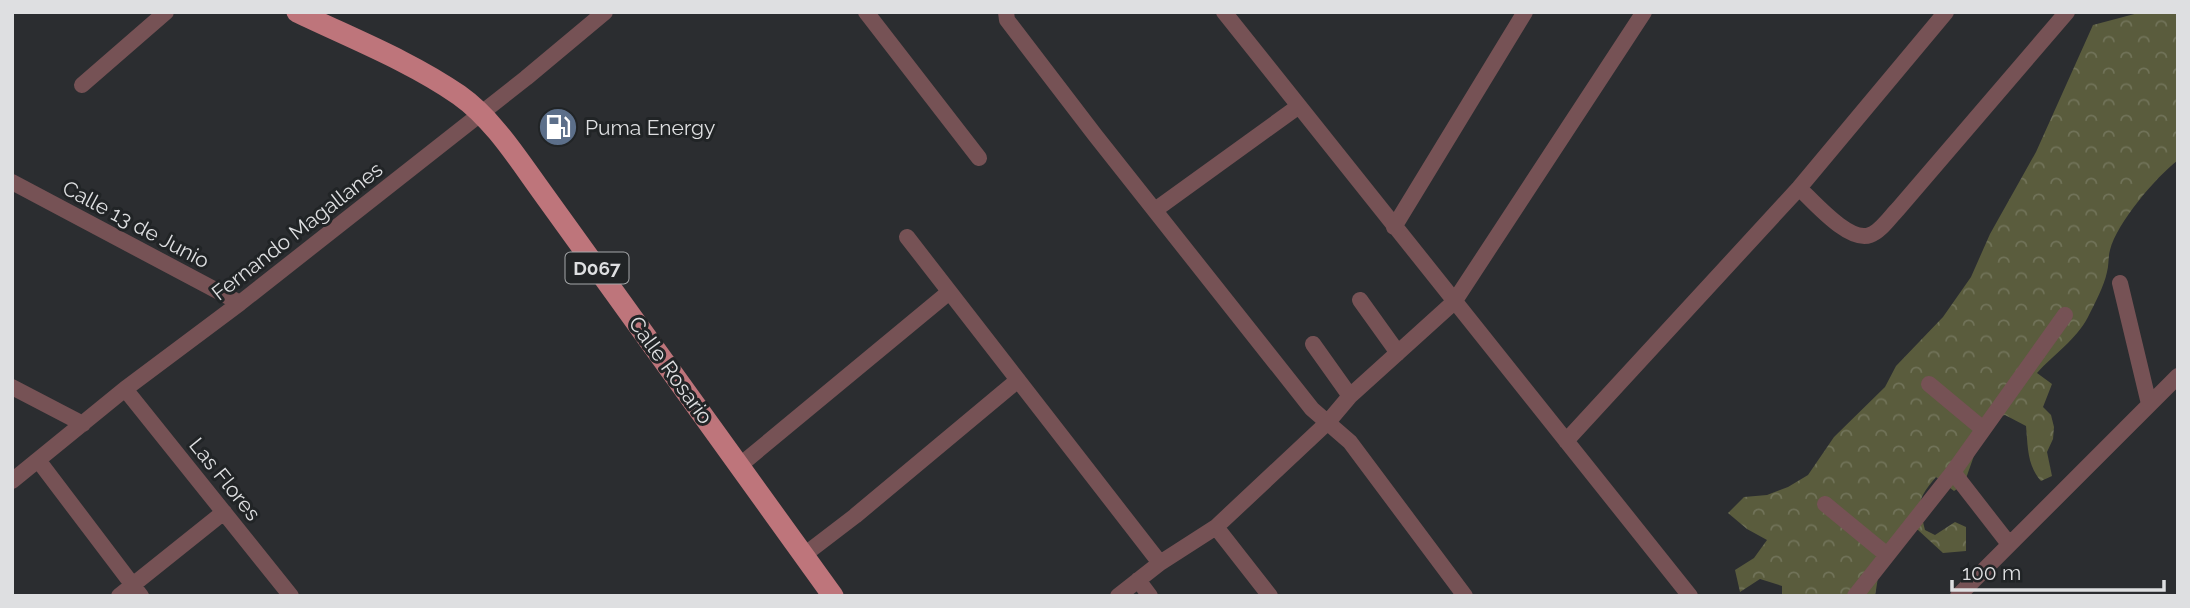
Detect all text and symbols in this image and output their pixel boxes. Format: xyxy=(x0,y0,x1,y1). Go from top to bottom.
fuel station icon: Puma Energy xyxy=(537,106,579,148)
place label: Puma Energy xyxy=(585,115,715,140)
street label: Fernando Magallanes xyxy=(207,157,387,305)
street label: Calle 13 de Junio xyxy=(58,175,214,273)
road number: D067 xyxy=(566,252,628,284)
street label: Calle Rosario xyxy=(624,311,718,429)
street label: Las Flores xyxy=(184,433,266,525)
scale bar xyxy=(1952,548,2164,592)
text: 100 m xyxy=(1962,560,2021,585)

